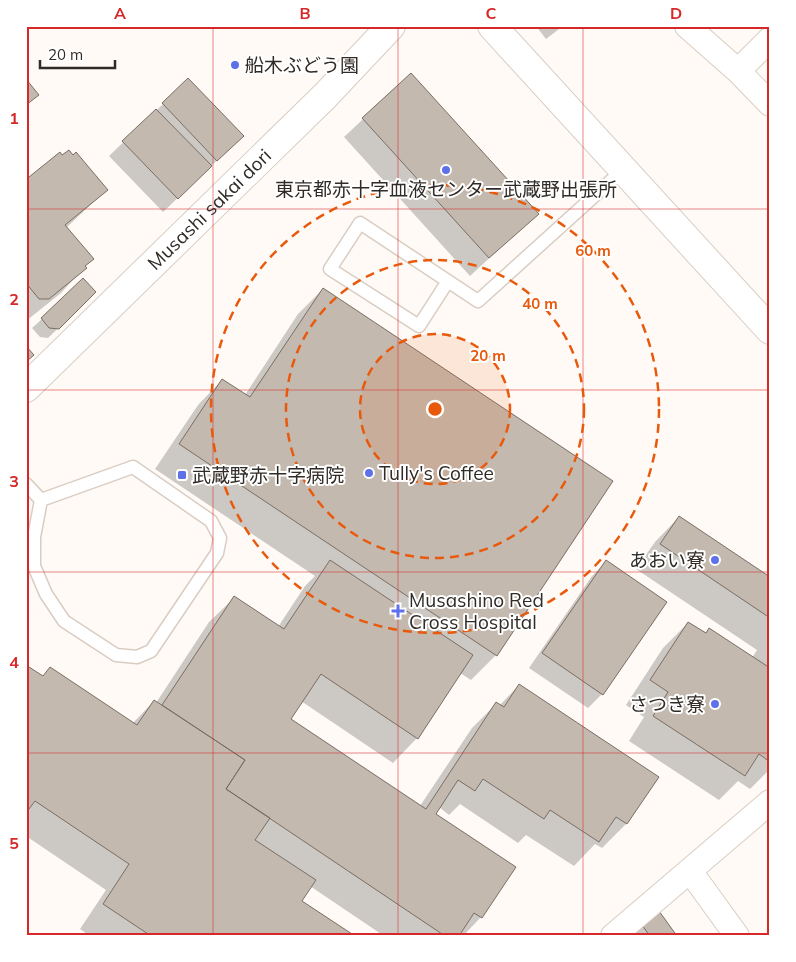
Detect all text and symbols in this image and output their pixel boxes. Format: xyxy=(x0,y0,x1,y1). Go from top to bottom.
text: A xyxy=(114,3,126,23)
text: B xyxy=(299,3,311,23)
text: C xyxy=(486,3,497,23)
text: D xyxy=(670,3,682,23)
scale bar xyxy=(40,38,115,70)
text: 20 m xyxy=(48,45,83,64)
place label: 船木ぶどう園 xyxy=(245,53,359,77)
marker: 船木ぶどう園 xyxy=(229,59,241,71)
text: 1 xyxy=(9,108,19,128)
street label: Musashi sakai dori xyxy=(142,143,276,275)
marker: 東京都赤十字血液センター武蔵野出張所 xyxy=(440,164,452,176)
place label: 東京都赤十字血液センター武蔵野出張所 xyxy=(275,177,617,201)
text: 60 m xyxy=(575,241,611,260)
text: 2 xyxy=(9,289,19,309)
text: 40 m xyxy=(522,294,558,313)
text: 20 m xyxy=(470,346,506,365)
centre of rings xyxy=(426,400,444,418)
place label: Tully's Coffee xyxy=(379,461,494,485)
place label: 武蔵野赤十字病院 xyxy=(192,463,344,487)
marker: Tully's Coffee xyxy=(363,467,375,479)
marker: 武蔵野赤十字病院 xyxy=(176,469,188,481)
text: 3 xyxy=(9,471,19,491)
place label: あおい寮 xyxy=(629,548,705,572)
marker: あおい寮 xyxy=(709,554,721,566)
place label: Musashino Red Cross Hospital xyxy=(409,588,544,634)
marker: Musashino Red Cross Hospital xyxy=(391,604,405,618)
text: 4 xyxy=(9,652,19,672)
place label: さつき寮 xyxy=(629,692,705,716)
marker: さつき寮 xyxy=(709,698,721,710)
text: 5 xyxy=(9,833,19,853)

